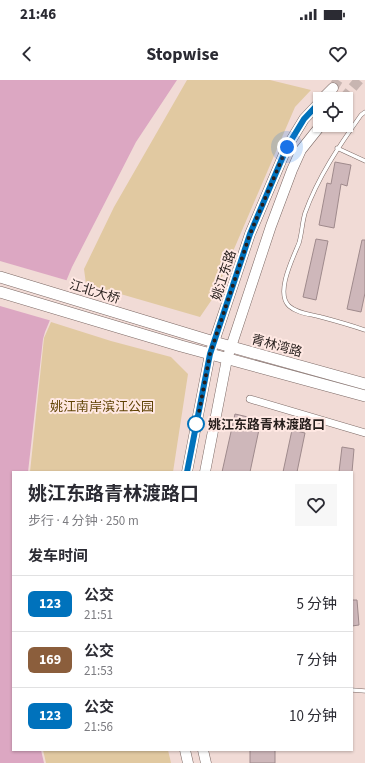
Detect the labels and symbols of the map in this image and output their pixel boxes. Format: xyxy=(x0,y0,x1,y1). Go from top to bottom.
your location xyxy=(277,137,297,157)
street label: 姚江东路 xyxy=(207,248,241,303)
street label: 江北大桥 xyxy=(67,276,122,308)
street label: 青林湾路 xyxy=(249,331,304,361)
park label: 姚江南岸滨江公园 xyxy=(50,398,154,416)
marker: 姚江东路青林渡路口 xyxy=(187,415,205,433)
place label: 姚江东路青林渡路口 xyxy=(208,416,325,434)

